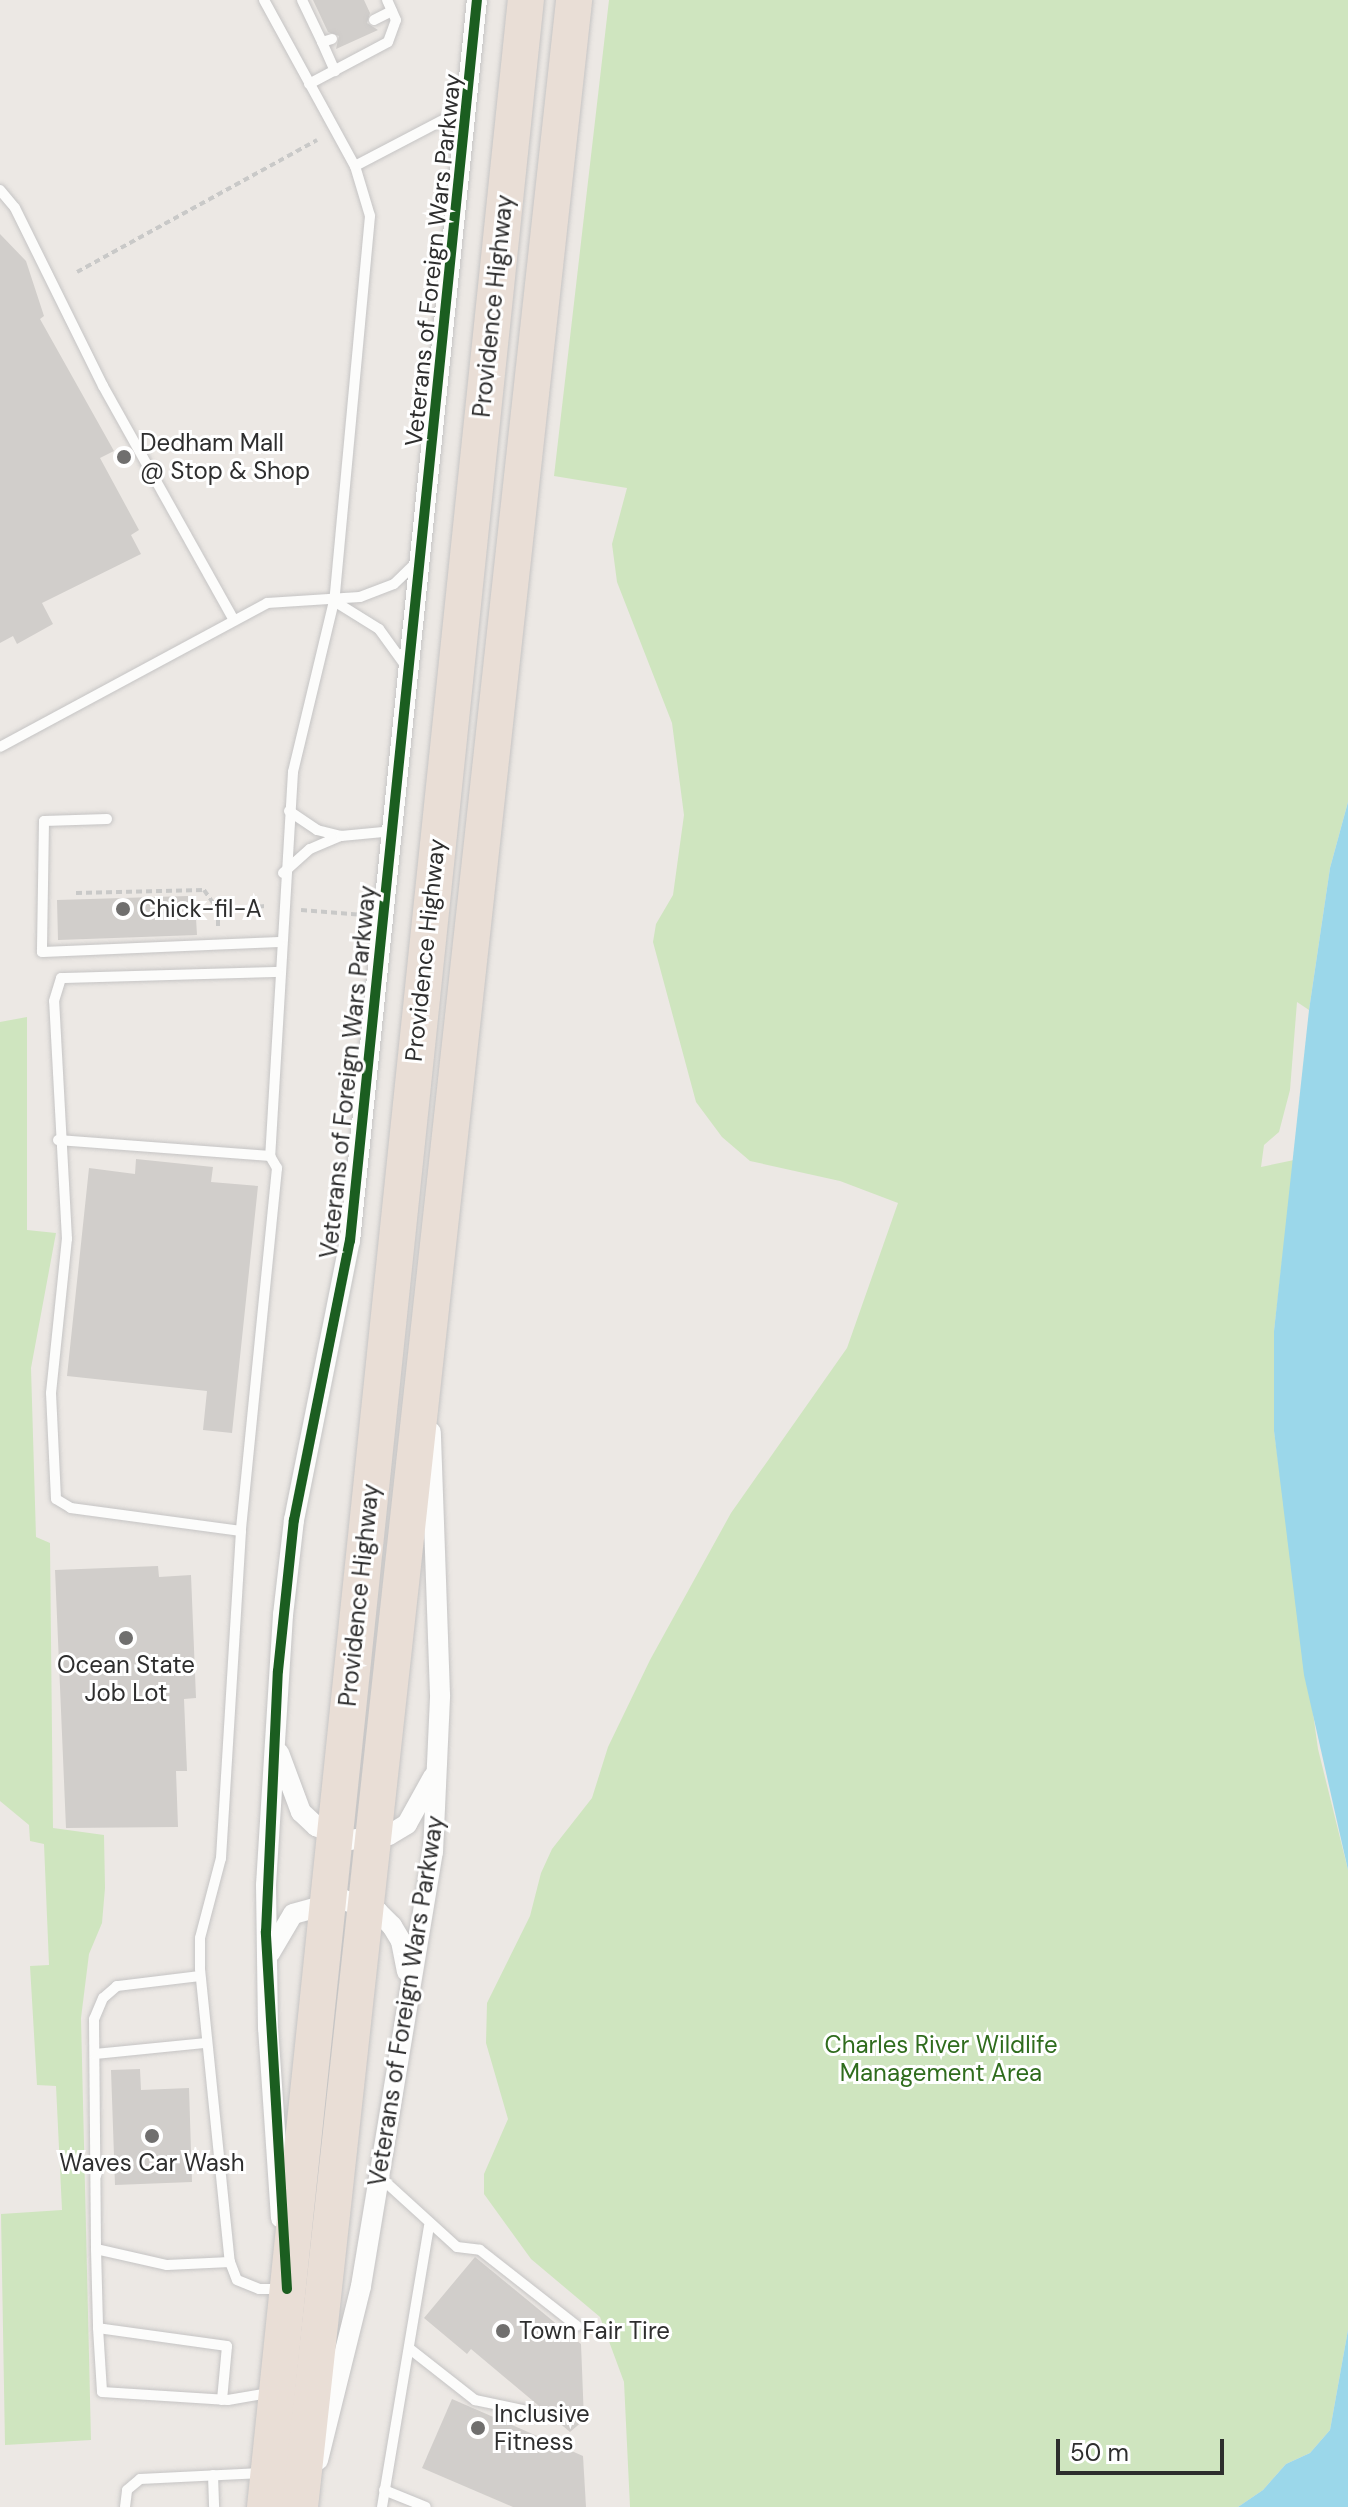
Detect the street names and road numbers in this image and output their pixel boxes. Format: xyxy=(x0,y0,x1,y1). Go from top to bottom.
street label: Veterans of Foreign Wars Parkway xyxy=(399,72,467,448)
street label: Providence Highway xyxy=(467,193,519,419)
street label: Providence Highway xyxy=(399,837,451,1063)
street label: Veterans of Foreign Wars Parkway xyxy=(314,884,382,1260)
street label: Providence Highway xyxy=(333,1482,385,1708)
street label: Veterans of Foreign Wars Parkway xyxy=(362,1814,450,2188)

